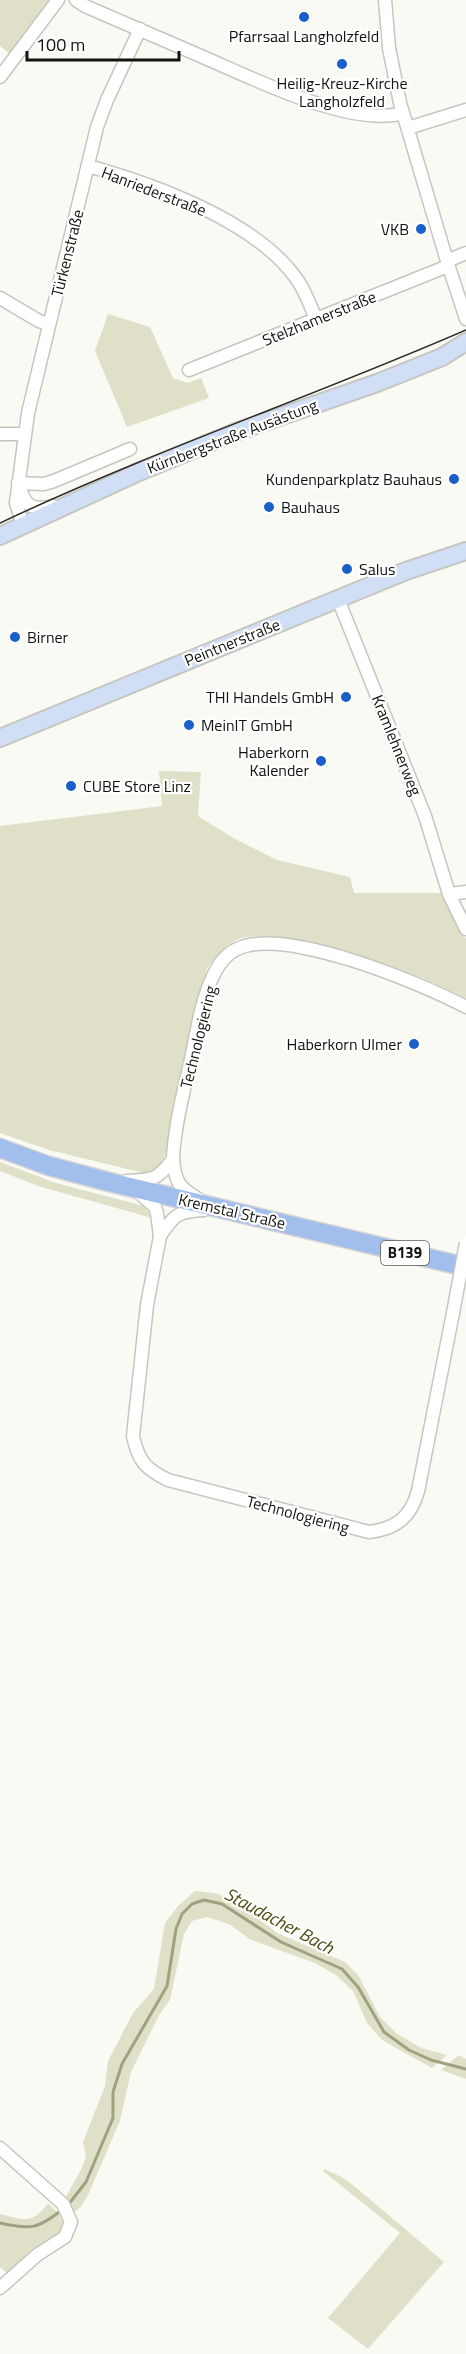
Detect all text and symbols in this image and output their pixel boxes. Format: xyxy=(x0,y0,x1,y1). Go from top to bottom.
marker: Pfarrsaal Langholzfeld xyxy=(297,10,311,24)
scale bar xyxy=(27,24,178,62)
place label: Pfarrsaal Langholzfeld xyxy=(229,24,379,48)
text: 100 m xyxy=(36,31,85,58)
marker: Heilig-Kreuz-Kirche Langholzfeld xyxy=(335,57,349,71)
place label: Heilig-Kreuz-Kirche Langholzfeld xyxy=(277,71,407,113)
street label: Hanriederstraße xyxy=(98,160,210,222)
street label: Türkenstraße xyxy=(45,207,89,299)
place label: VKB xyxy=(381,217,409,241)
marker: VKB xyxy=(414,222,428,236)
street label: Stelzhamerstraße xyxy=(259,284,379,352)
street label: Kürnbergstraße Ausästung xyxy=(143,392,321,480)
place label: Kundenparkplatz Bauhaus xyxy=(266,467,442,491)
marker: Kundenparkplatz Bauhaus xyxy=(447,472,461,486)
place label: Bauhaus xyxy=(281,495,340,519)
marker: Bauhaus xyxy=(262,500,276,514)
place label: Salus xyxy=(359,557,395,581)
marker: Salus xyxy=(340,562,354,576)
street label: Peintnerstraße xyxy=(181,612,283,672)
place label: Birner xyxy=(27,625,69,649)
marker: Birner xyxy=(8,630,22,644)
place label: THI Handels GmbH xyxy=(206,685,334,709)
marker: THI Handels GmbH xyxy=(339,690,353,704)
street label: Kramlehnerweg xyxy=(366,691,428,799)
place label: MeinIT GmbH xyxy=(201,713,293,737)
marker: MeinIT GmbH xyxy=(182,718,196,732)
place label: Haberkorn Kalender xyxy=(238,740,309,782)
marker: Haberkorn Kalender xyxy=(314,754,328,768)
place label: CUBE Store Linz xyxy=(83,774,191,798)
marker: CUBE Store Linz xyxy=(64,779,78,793)
street label: Technologiering xyxy=(174,983,222,1091)
place label: Haberkorn Ulmer xyxy=(287,1032,402,1056)
marker: Haberkorn Ulmer xyxy=(407,1037,421,1051)
street label: Kremstal Straße xyxy=(176,1187,288,1235)
road number: B139 xyxy=(381,1241,429,1265)
street label: Technologiering xyxy=(244,1489,352,1539)
water label: Staudacher Bach xyxy=(220,1880,340,1961)

